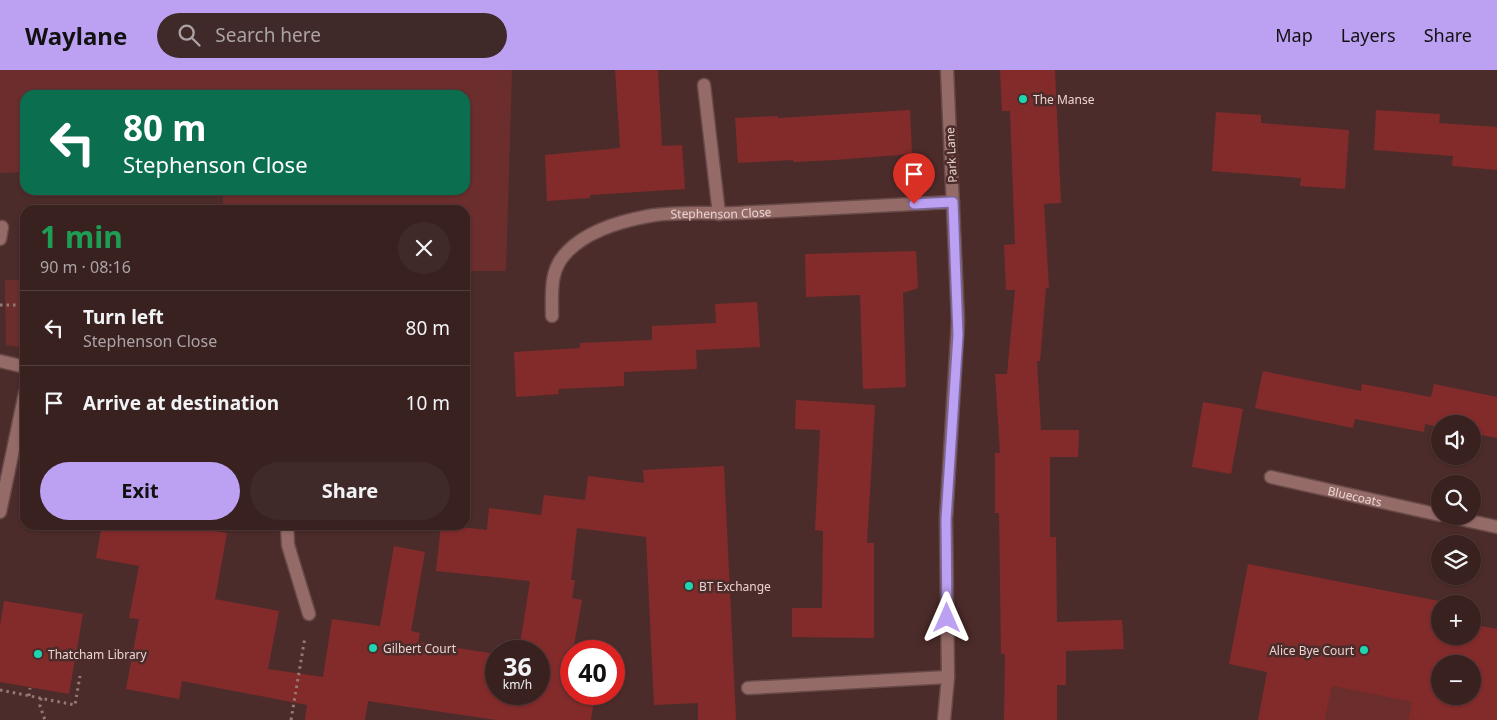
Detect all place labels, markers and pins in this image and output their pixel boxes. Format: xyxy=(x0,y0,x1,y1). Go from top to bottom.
place label: The Manse xyxy=(1033,91,1095,108)
marker: The Manse xyxy=(1017,93,1029,105)
pin xyxy=(893,153,935,204)
place label: BT Exchange xyxy=(699,578,771,595)
marker: BT Exchange xyxy=(683,580,695,592)
place label: Gilbert Court xyxy=(383,640,457,657)
marker: Gilbert Court xyxy=(367,642,379,654)
place label: Alice Bye Court xyxy=(1269,642,1355,659)
marker: Alice Bye Court xyxy=(1358,644,1370,656)
place label: Thatcham Library xyxy=(48,646,148,663)
marker: Thatcham Library xyxy=(32,648,44,660)

